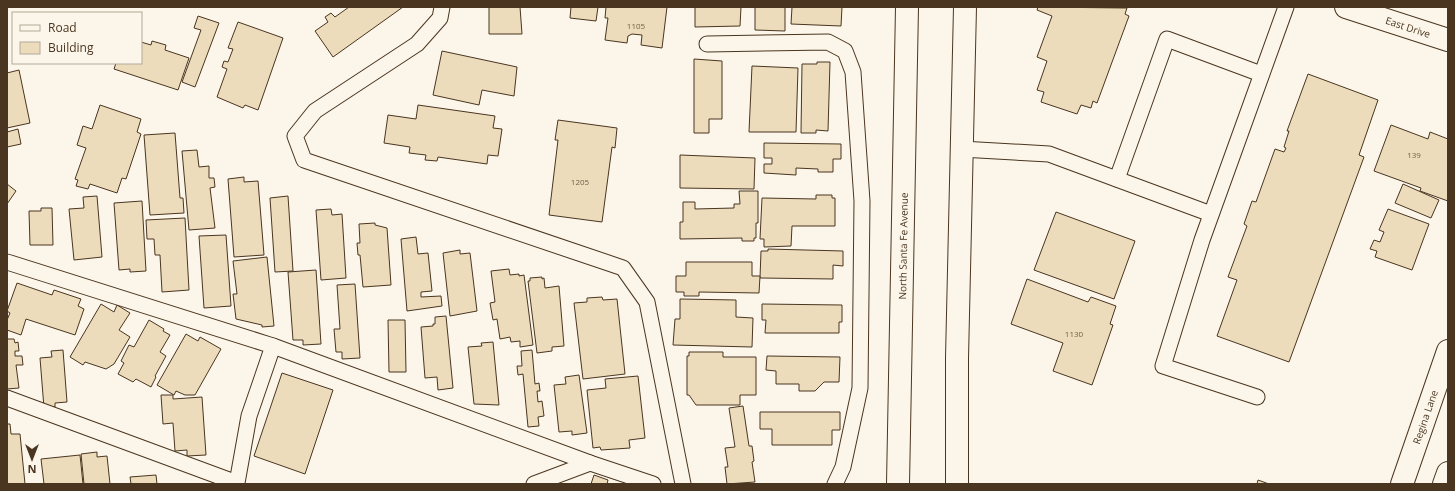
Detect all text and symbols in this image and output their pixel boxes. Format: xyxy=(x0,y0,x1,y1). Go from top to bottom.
legend xyxy=(12,12,142,64)
street label: East Drive xyxy=(1384,13,1433,41)
text: Road xyxy=(48,19,77,36)
house number: 1105 xyxy=(627,20,646,31)
text: Building xyxy=(48,39,94,56)
house number: 139 xyxy=(1407,149,1421,160)
house number: 1205 xyxy=(571,176,590,187)
street label: North Santa Fe Avenue xyxy=(895,192,911,300)
house number: 1130 xyxy=(1065,328,1084,339)
street label: Regina Lane xyxy=(1409,388,1441,446)
north arrow xyxy=(12,439,52,479)
text: N xyxy=(28,462,36,477)

